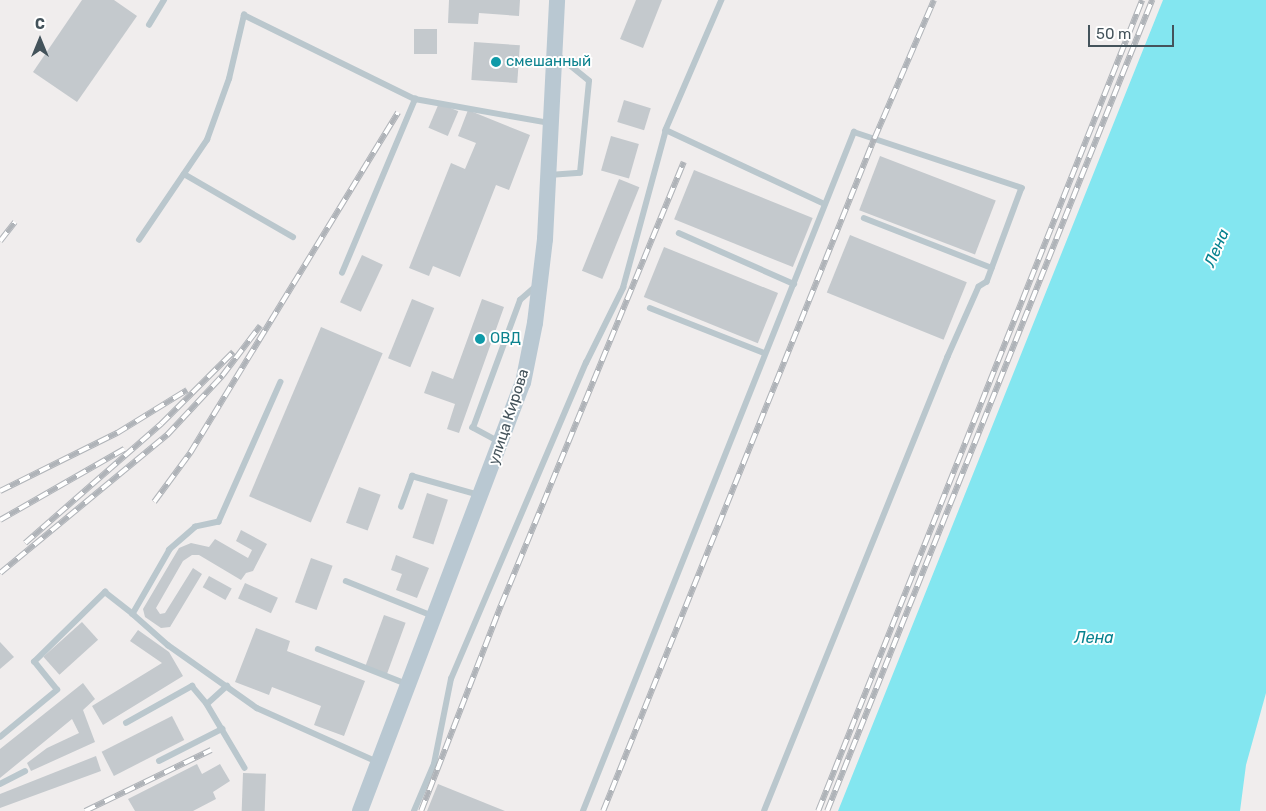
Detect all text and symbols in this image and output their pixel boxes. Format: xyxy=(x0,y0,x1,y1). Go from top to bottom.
north arrow xyxy=(15,15,65,65)
scale bar xyxy=(1091,15,1177,47)
text: С xyxy=(35,16,45,33)
text: 50 m xyxy=(1096,25,1131,43)
place label: смешанный xyxy=(506,53,591,71)
marker: смешанный xyxy=(490,56,502,68)
water label: Лена xyxy=(1201,226,1233,270)
place label: ОВД xyxy=(490,330,521,348)
marker: ОВД xyxy=(474,333,486,345)
street label: улица Кирова xyxy=(485,367,533,467)
water label: Лена xyxy=(1074,628,1114,648)

